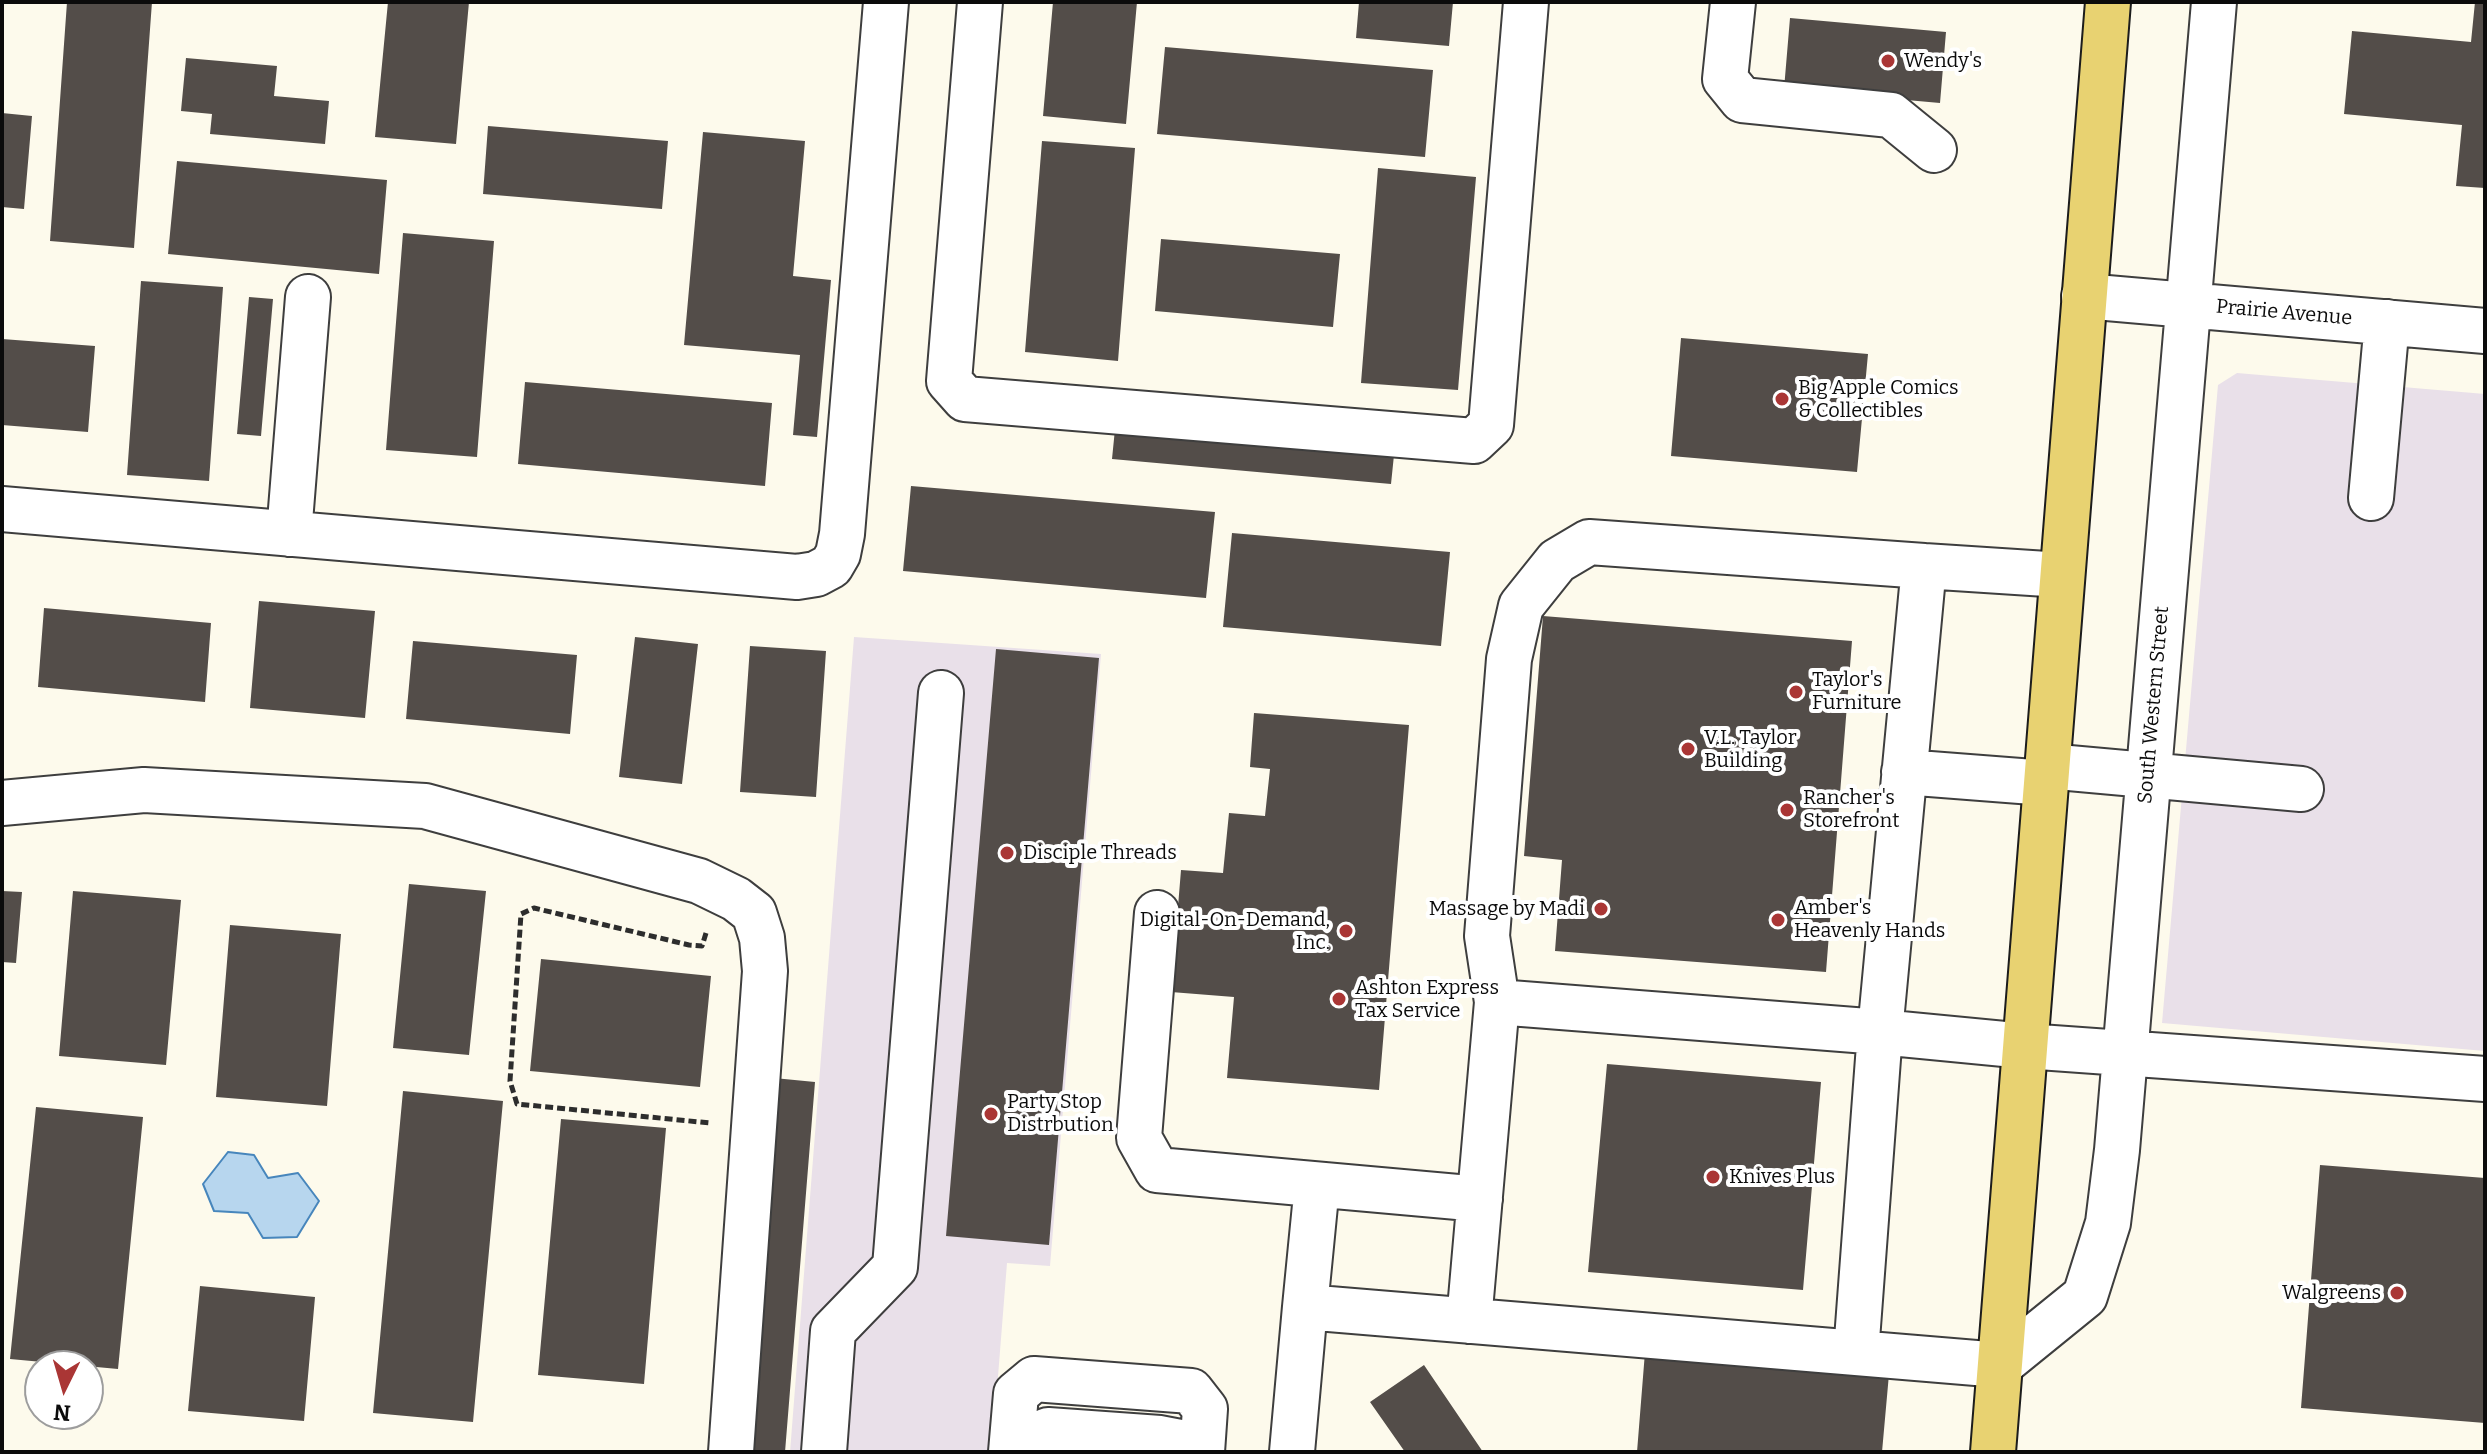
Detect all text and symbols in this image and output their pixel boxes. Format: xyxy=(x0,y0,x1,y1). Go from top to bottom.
place label: Wendy's xyxy=(1904,49,1982,73)
marker: Wendy's xyxy=(1879,52,1897,70)
street label: Prairie Avenue xyxy=(2215,295,2353,331)
place label: Big Apple Comics & Collectibles xyxy=(1798,376,1959,423)
marker: Big Apple Comics & Collectibles xyxy=(1773,390,1791,408)
street label: South Western Street xyxy=(2133,605,2175,805)
place label: Taylor's Furniture xyxy=(1812,668,1902,715)
marker: Taylor's Furniture xyxy=(1787,683,1805,701)
place label: V.L. Taylor Building xyxy=(1704,726,1797,773)
marker: V.L. Taylor Building xyxy=(1679,740,1697,758)
place label: Rancher's Storefront xyxy=(1803,786,1900,833)
marker: Rancher's Storefront xyxy=(1778,801,1796,819)
place label: Disciple Threads xyxy=(1023,841,1177,865)
marker: Disciple Threads xyxy=(998,844,1016,862)
place label: Amber's Heavenly Hands xyxy=(1794,896,1945,943)
place label: Massage by Madi xyxy=(1429,897,1585,921)
marker: Massage by Madi xyxy=(1592,900,1610,918)
place label: Digital-On-Demand, Inc. xyxy=(1140,908,1330,955)
marker: Amber's Heavenly Hands xyxy=(1769,911,1787,929)
marker: Digital-On-Demand, Inc. xyxy=(1337,922,1355,940)
place label: Ashton Express Tax Service xyxy=(1355,976,1499,1023)
marker: Ashton Express Tax Service xyxy=(1330,990,1348,1008)
place label: Party Stop Distrbution xyxy=(1007,1090,1114,1137)
marker: Party Stop Distrbution xyxy=(982,1105,1000,1123)
place label: Knives Plus xyxy=(1729,1165,1835,1189)
marker: Knives Plus xyxy=(1704,1168,1722,1186)
place label: Walgreens xyxy=(2282,1281,2381,1305)
marker: Walgreens xyxy=(2388,1284,2406,1302)
north arrow xyxy=(24,1350,104,1430)
text: N xyxy=(52,1398,72,1427)

